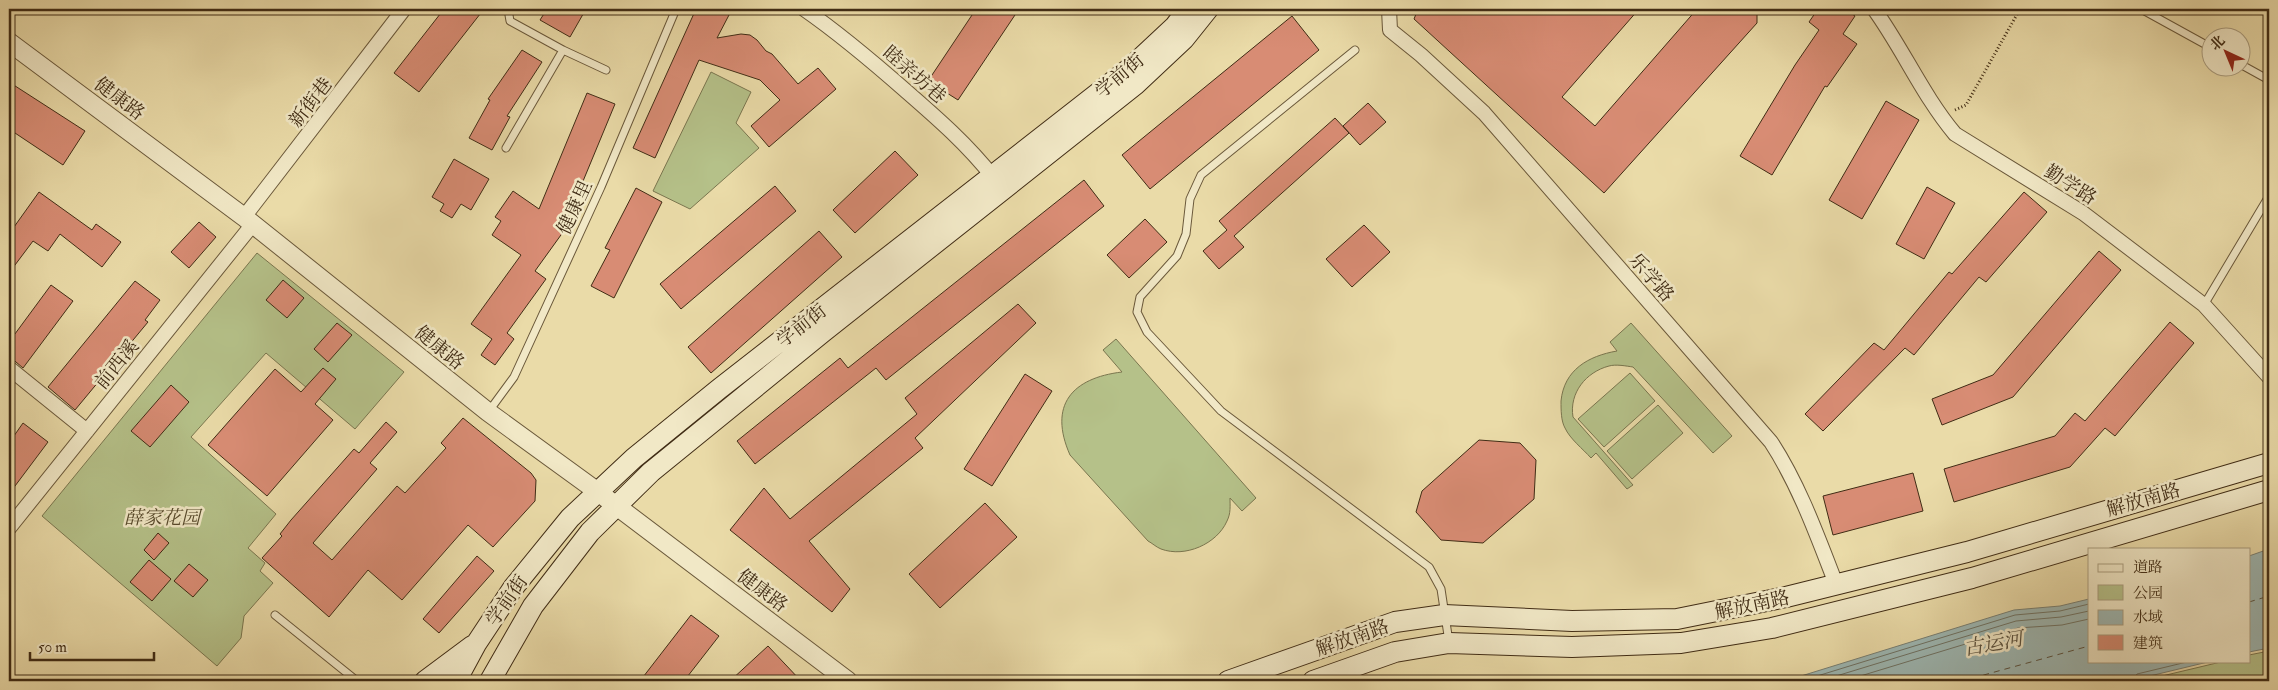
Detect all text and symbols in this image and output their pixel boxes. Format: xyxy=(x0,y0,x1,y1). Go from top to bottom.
north arrow xyxy=(2200,28,2250,78)
text: 北 xyxy=(2206,32,2228,54)
street label: 睦亲坊巷 xyxy=(878,41,951,109)
street label: 学前街 xyxy=(1090,48,1149,103)
street label: 健康路 xyxy=(89,72,149,126)
street label: 新街巷 xyxy=(284,73,338,132)
street label: 勤学路 xyxy=(2040,160,2101,210)
street label: 健康里 xyxy=(552,177,598,238)
street label: 乐学路 xyxy=(1623,248,1679,307)
street label: 学前街 xyxy=(772,299,831,353)
street label: 健康路 xyxy=(410,321,469,375)
street label: 前西溪 xyxy=(90,335,144,394)
street label: 解放南路 xyxy=(2103,478,2183,522)
park label: 薛家花园 xyxy=(124,506,203,530)
legend xyxy=(2088,548,2250,662)
text: 道路 xyxy=(2133,558,2163,577)
street label: 健康路 xyxy=(732,564,792,618)
street label: 学前街 xyxy=(481,570,533,631)
text: 公园 xyxy=(2133,584,2163,603)
street label: 解放南路 xyxy=(1713,585,1792,625)
text: 水域 xyxy=(2133,608,2163,627)
street label: 解放南路 xyxy=(1312,614,1392,662)
water label: 古运河 xyxy=(1961,625,2028,661)
scale bar xyxy=(30,630,154,662)
text: 建筑 xyxy=(2133,634,2163,653)
text: 50 m xyxy=(38,638,67,657)

